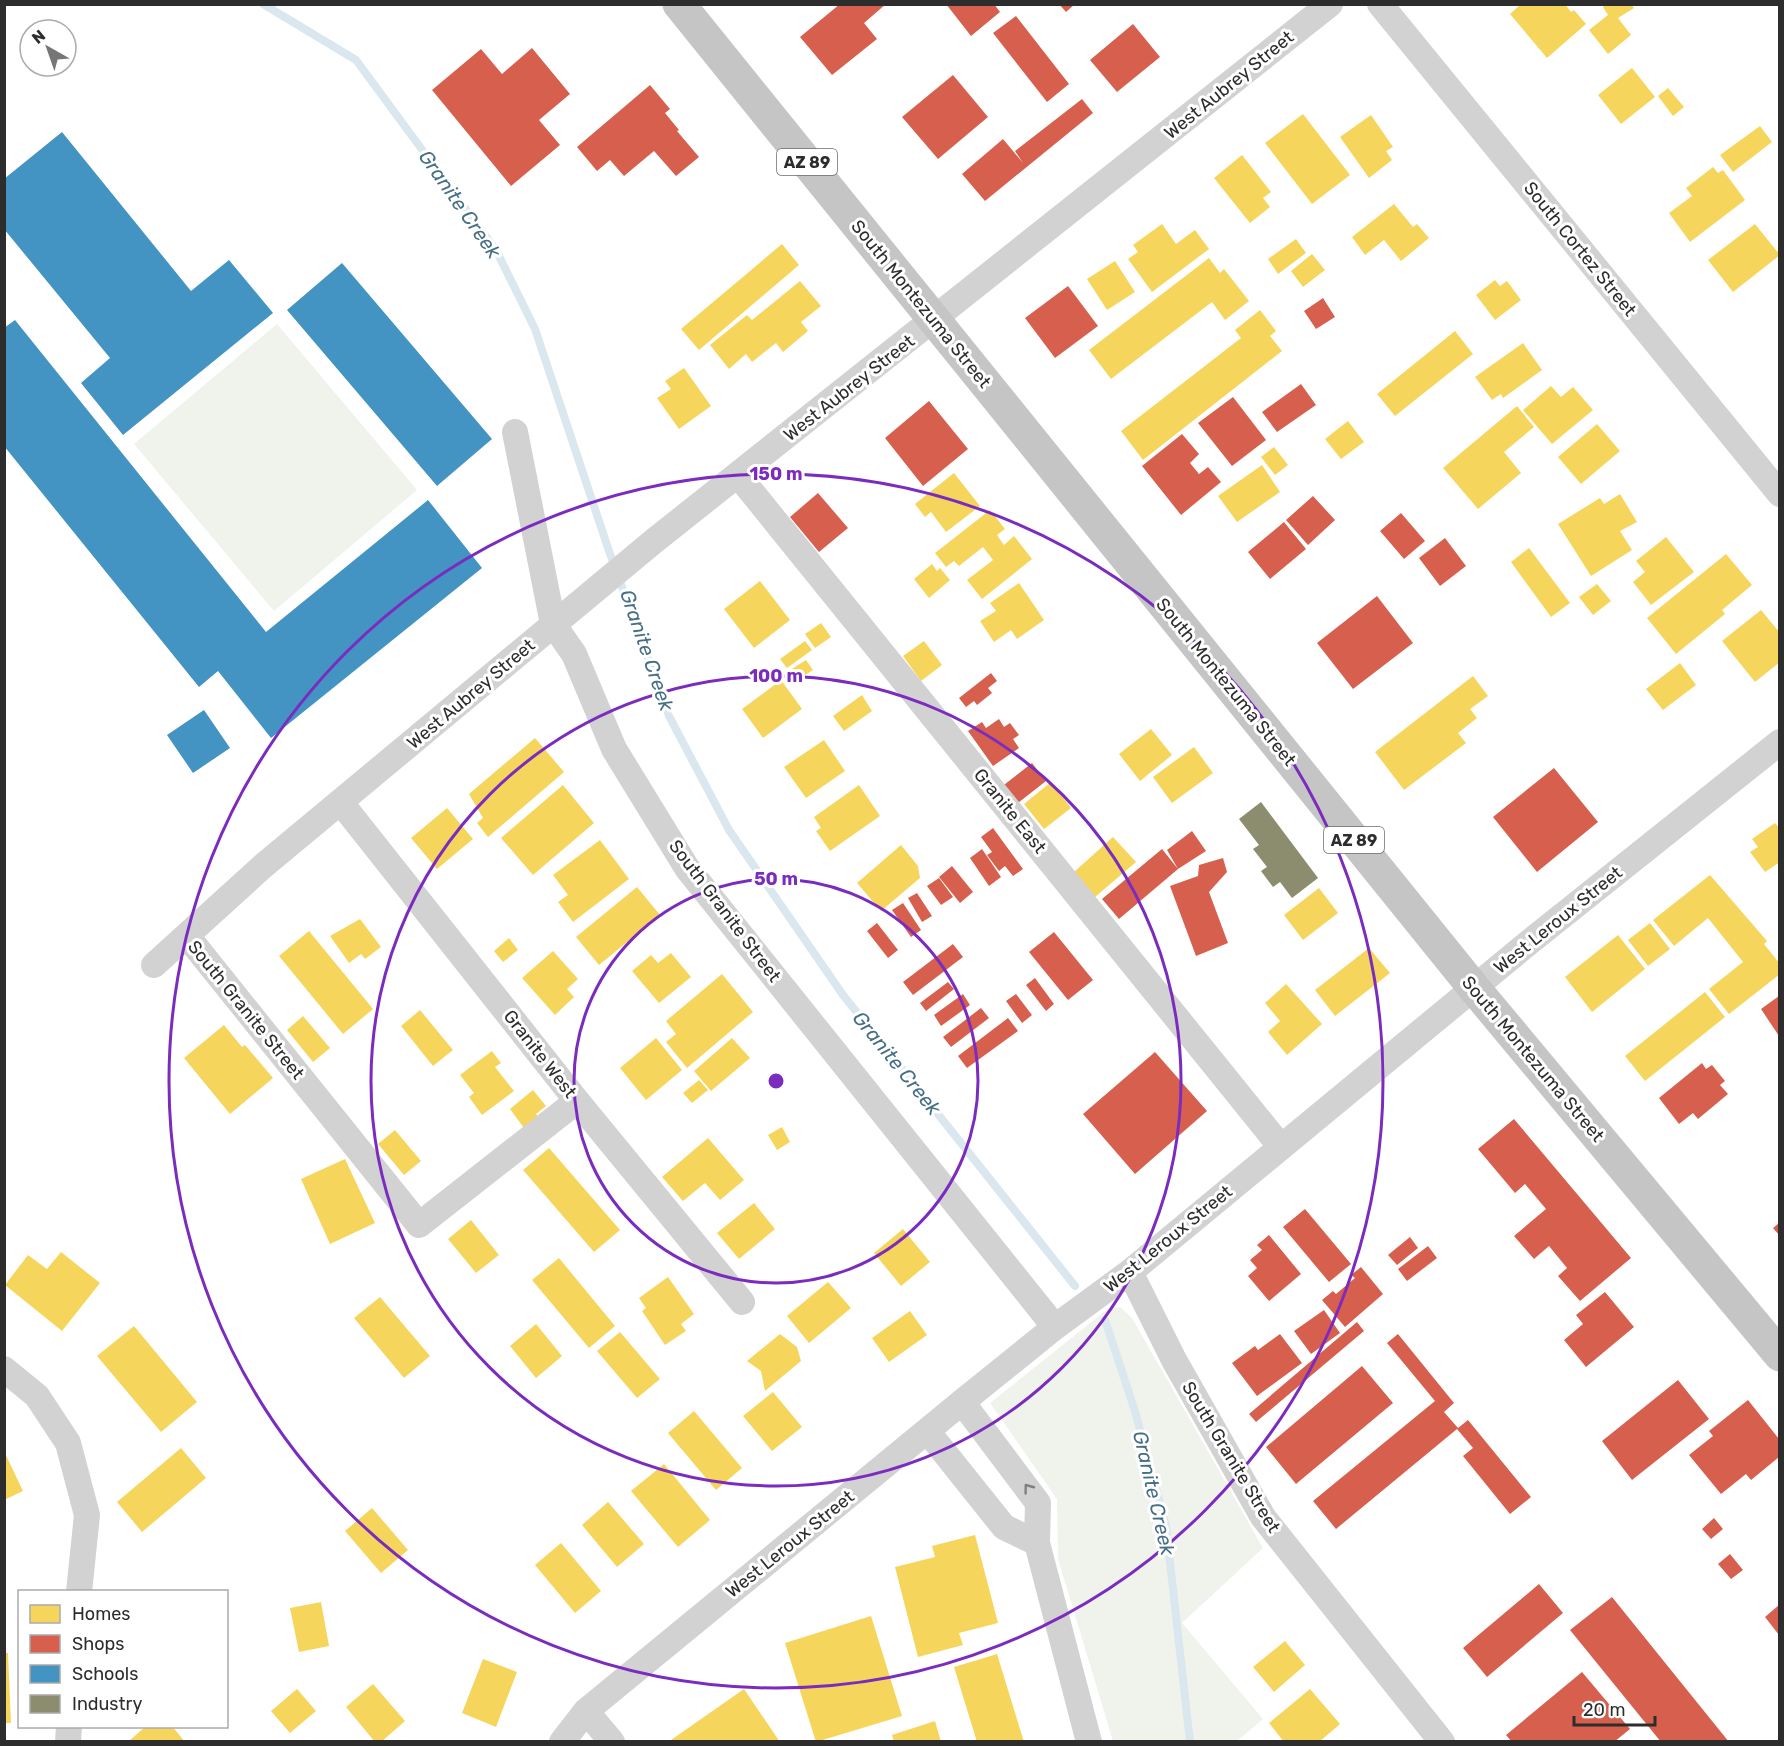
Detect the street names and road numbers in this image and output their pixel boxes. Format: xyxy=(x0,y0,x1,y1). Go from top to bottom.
street label: West Aubrey Street xyxy=(1160,26,1298,144)
road number: AZ 89 xyxy=(777,149,837,175)
street label: South Cortez Street xyxy=(1519,177,1641,321)
street label: South Montezuma Street xyxy=(846,216,996,392)
street label: West Aubrey Street xyxy=(779,330,919,446)
street label: South Montezuma Street xyxy=(1151,594,1301,770)
street label: West Aubrey Street xyxy=(403,634,539,754)
street label: Granite East xyxy=(969,764,1051,858)
road number: AZ 89 xyxy=(1324,827,1384,853)
street label: South Granite Street xyxy=(664,835,786,987)
street label: West Leroux Street xyxy=(1489,861,1627,979)
street label: South Granite Street xyxy=(183,936,309,1084)
street label: South Montezuma Street xyxy=(1457,972,1609,1146)
street label: Granite West xyxy=(499,1006,581,1102)
street label: West Leroux Street xyxy=(1099,1180,1237,1298)
street label: South Granite Street xyxy=(1177,1377,1285,1537)
street label: West Leroux Street xyxy=(721,1485,859,1603)

